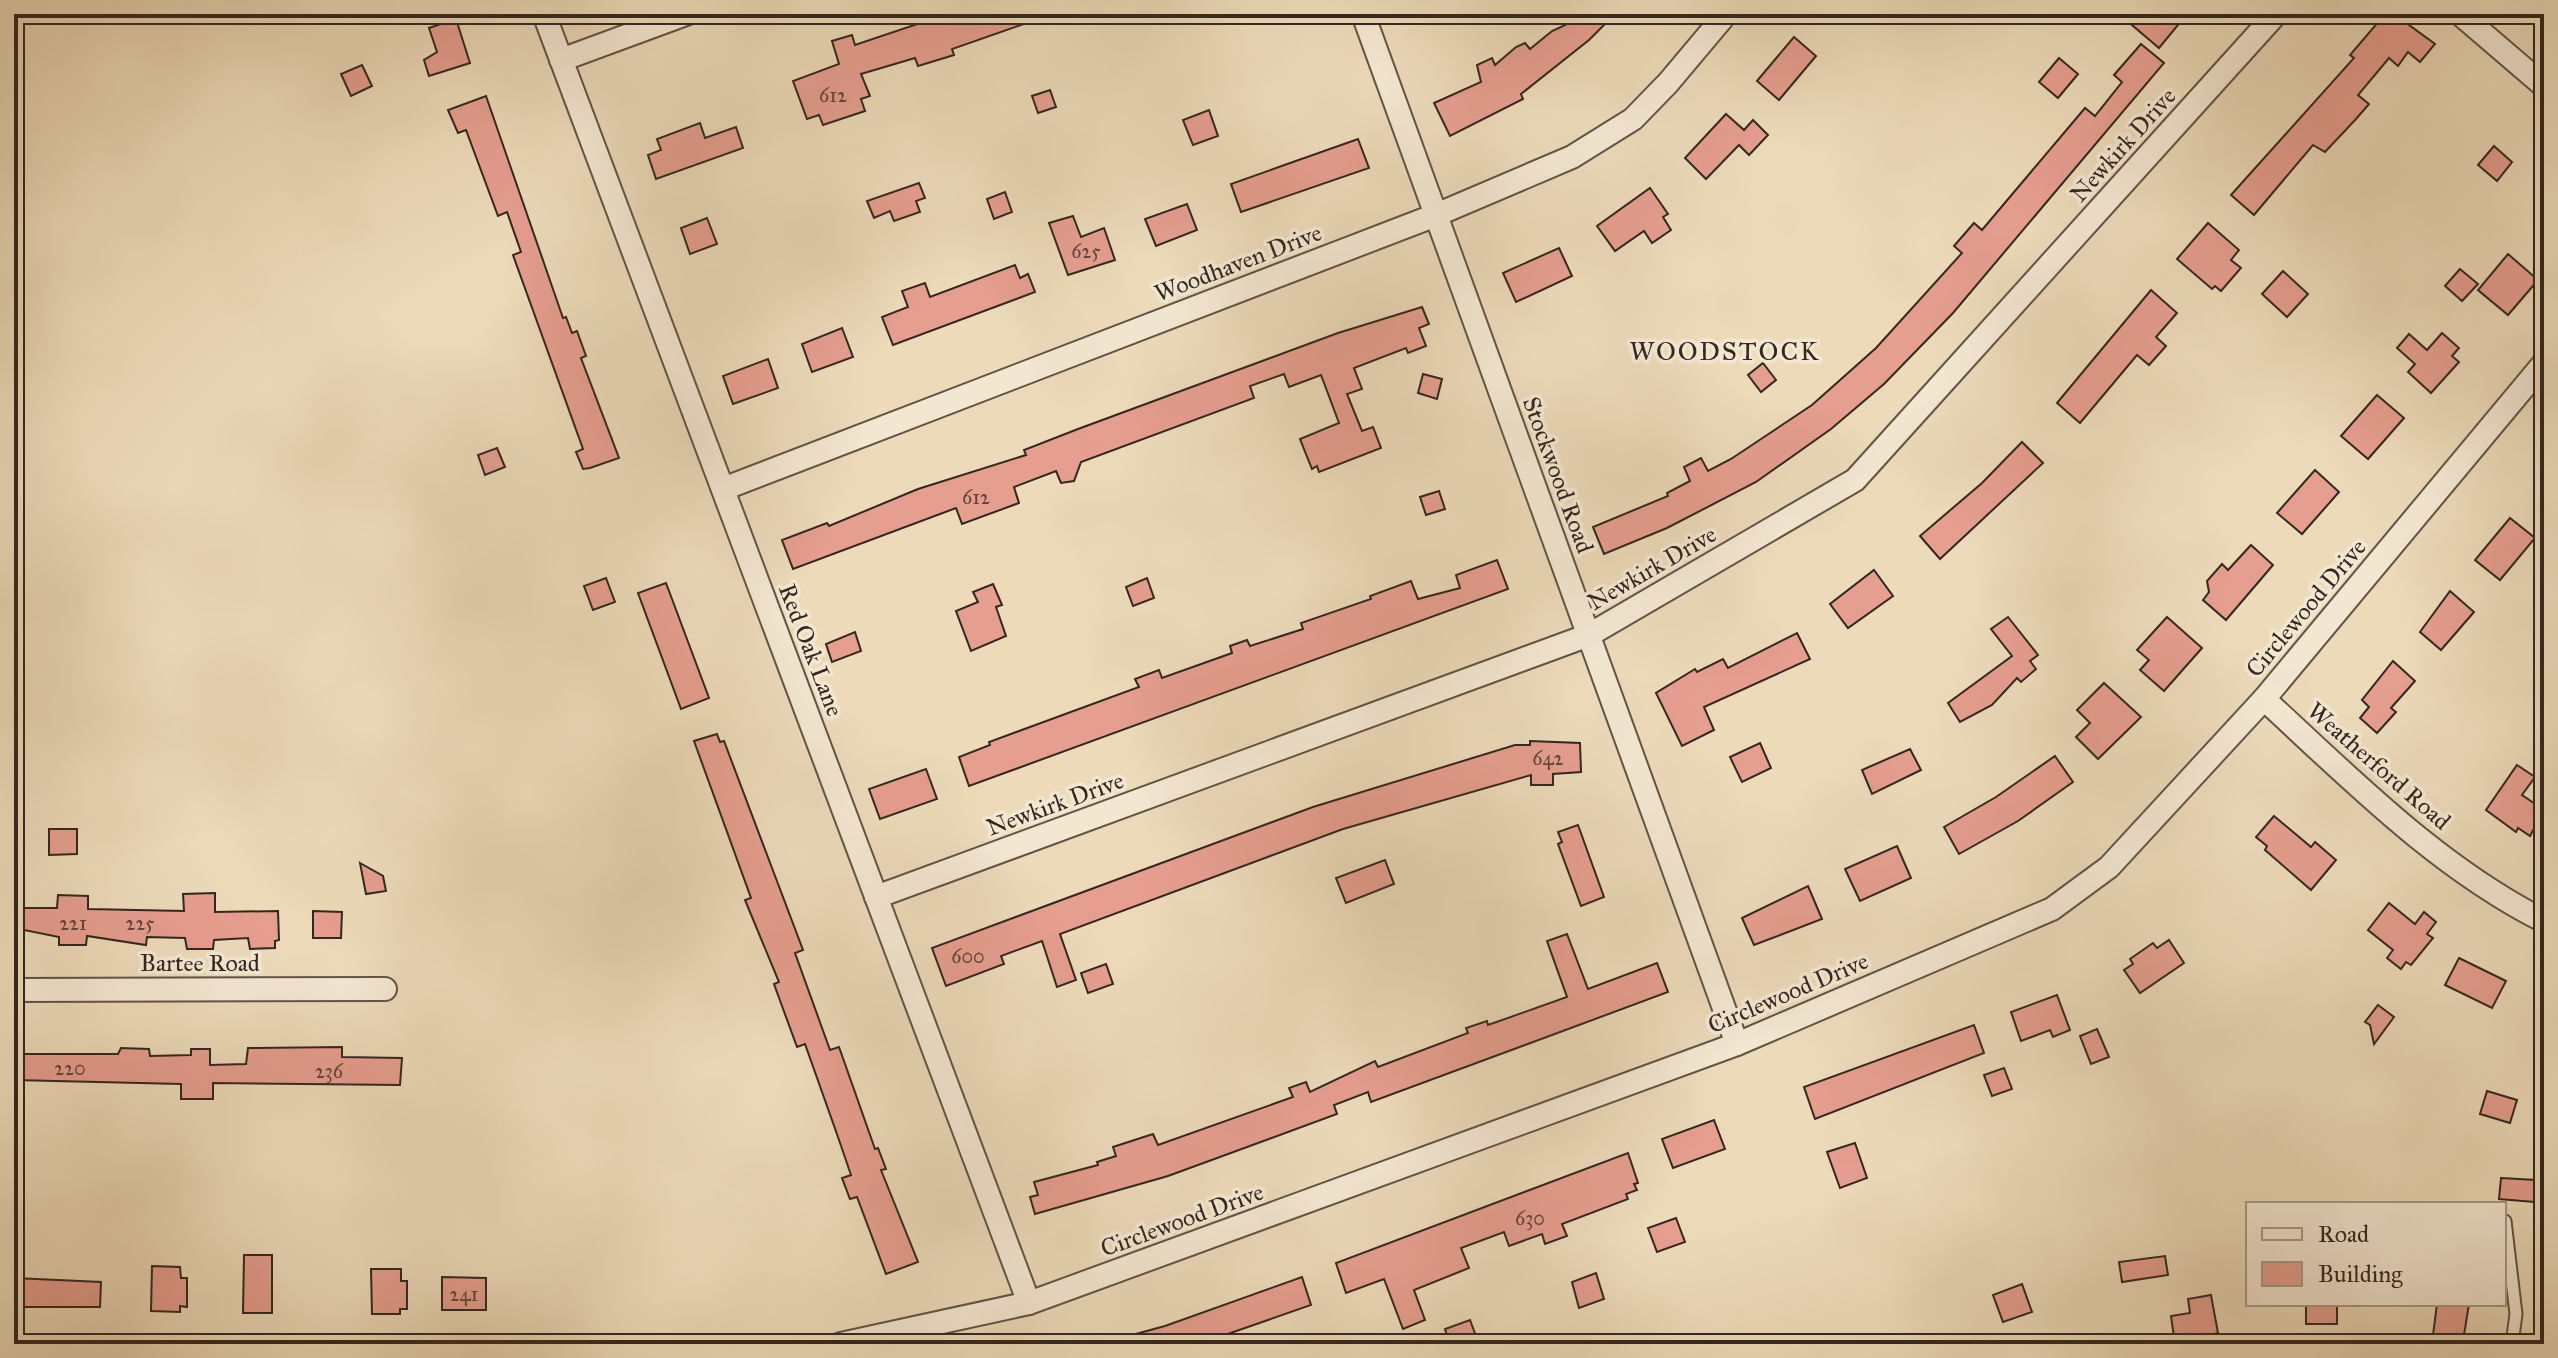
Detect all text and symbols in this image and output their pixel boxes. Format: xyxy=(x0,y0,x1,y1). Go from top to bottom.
street label: Newkirk Drive xyxy=(2064,82,2182,208)
house number: 612 xyxy=(819,83,847,107)
street label: Woodhaven Drive xyxy=(1150,217,1326,309)
house number: 625 xyxy=(1071,239,1101,263)
district label: WOODSTOCK xyxy=(1629,335,1821,367)
street label: Stockwood Road xyxy=(1516,393,1600,557)
house number: 612 xyxy=(962,485,990,509)
street label: Newkirk Drive xyxy=(1582,519,1722,617)
street label: Circlewood Drive xyxy=(2239,533,2373,683)
street label: Red Oak Lane xyxy=(772,579,850,721)
street label: Weatherford Road xyxy=(2301,696,2457,836)
house number: 642 xyxy=(1532,746,1564,770)
street label: Newkirk Drive xyxy=(982,765,1128,843)
house number: 221 xyxy=(59,911,87,935)
house number: 225 xyxy=(126,911,154,935)
house number: 600 xyxy=(951,944,985,968)
street label: Circlewood Drive xyxy=(1703,946,1873,1040)
street label: Bartee Road xyxy=(140,948,260,978)
house number: 220 xyxy=(54,1056,86,1080)
house number: 236 xyxy=(315,1059,344,1083)
street label: Circlewood Drive xyxy=(1096,1177,1268,1263)
legend xyxy=(2246,1202,2506,1306)
house number: 630 xyxy=(1515,1206,1545,1230)
text: Road xyxy=(2318,1219,2369,1249)
text: Building xyxy=(2318,1259,2403,1289)
house number: 241 xyxy=(450,1282,479,1306)

